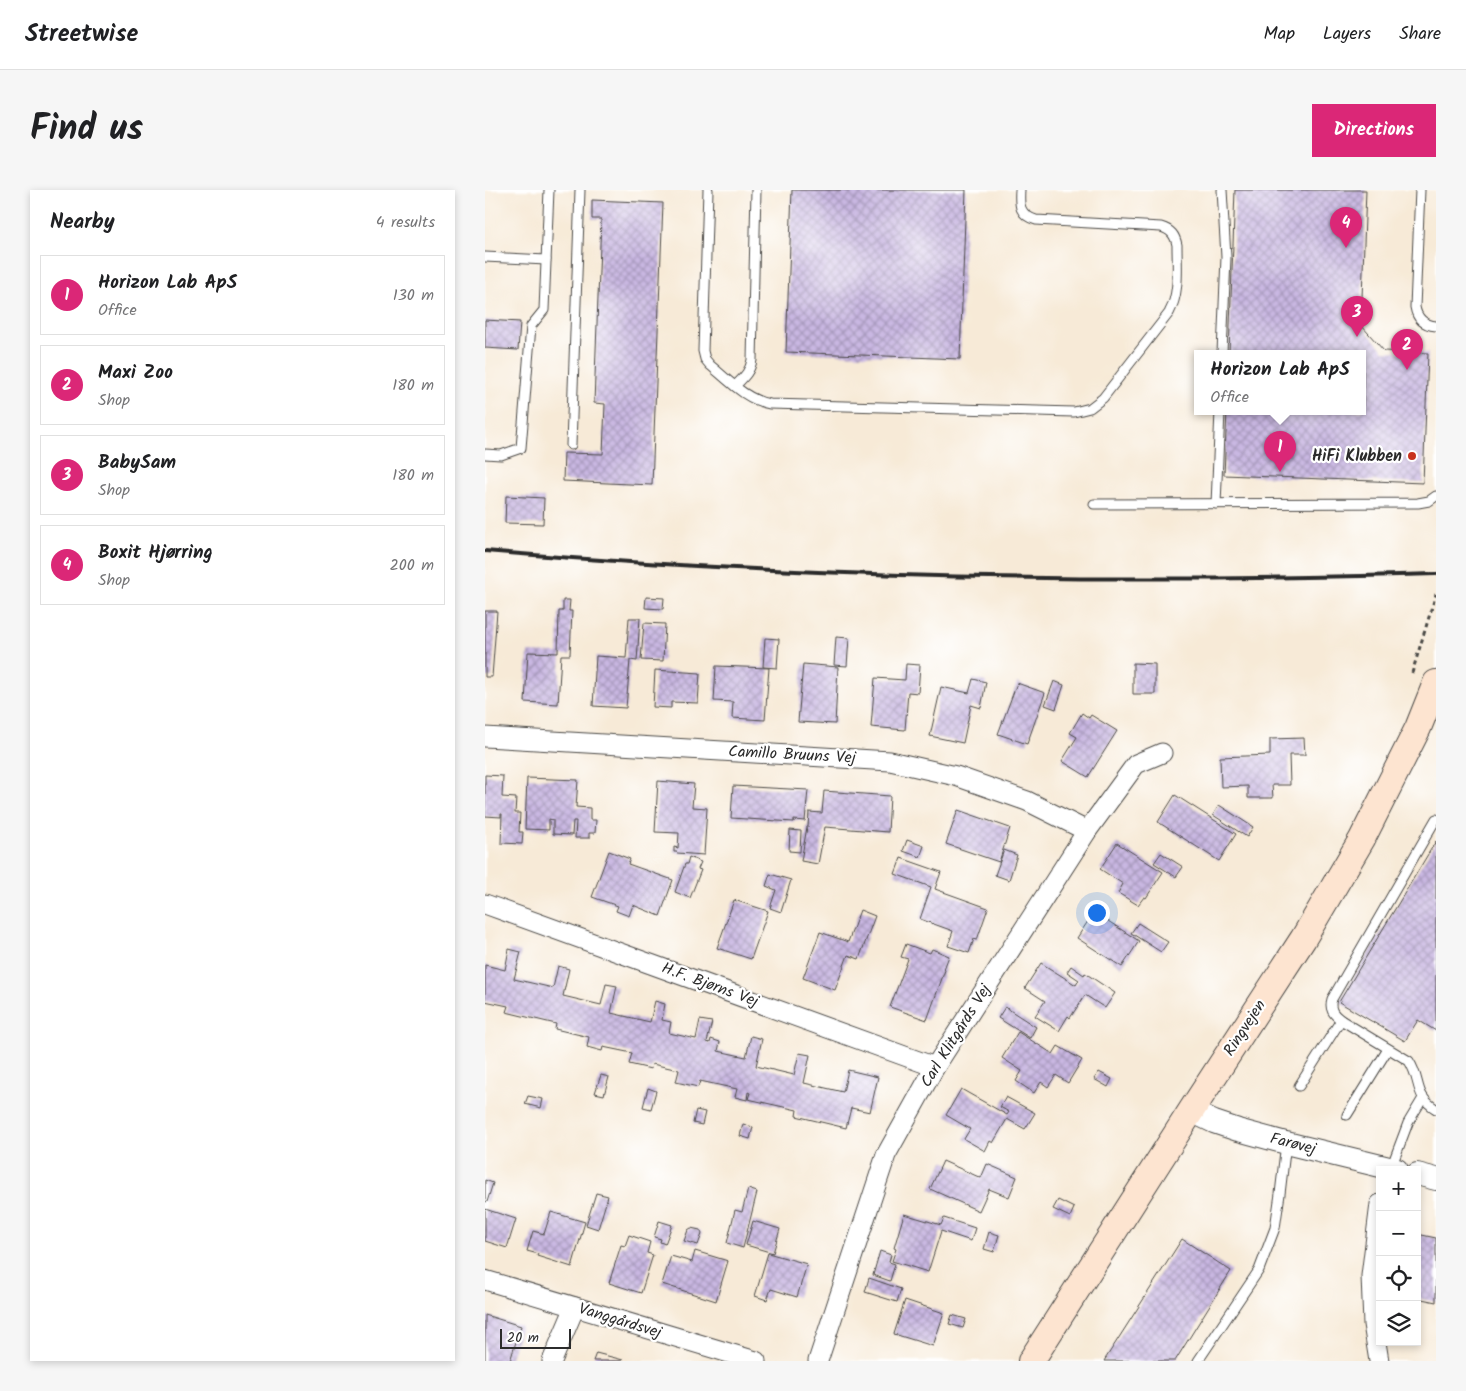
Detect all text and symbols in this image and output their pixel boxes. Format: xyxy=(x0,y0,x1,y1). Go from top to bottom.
text: Streetwise xyxy=(25,15,138,54)
text: Map xyxy=(1264,20,1295,49)
text: Layers xyxy=(1323,20,1371,49)
text: Share xyxy=(1399,20,1441,49)
text: Find us xyxy=(30,102,143,158)
button: Directions xyxy=(1312,104,1436,157)
text: Nearby xyxy=(50,206,115,239)
pin: 4 xyxy=(1330,207,1362,248)
text: 4 results xyxy=(376,210,435,235)
text: Horizon Lab ApS xyxy=(98,268,237,298)
text: 1 xyxy=(65,283,69,308)
text: 130 m xyxy=(393,283,434,308)
pin: 3 xyxy=(1341,296,1373,337)
text: Office xyxy=(98,298,137,323)
pin: 2 xyxy=(1391,329,1423,370)
popup xyxy=(1194,350,1366,415)
text: Horizon Lab ApS xyxy=(1210,355,1350,385)
text: Maxi Zoo xyxy=(98,358,173,388)
text: 2 xyxy=(62,373,72,398)
text: 180 m xyxy=(392,373,434,398)
text: Office xyxy=(1210,385,1249,410)
text: Shop xyxy=(98,388,130,413)
pin: 1 xyxy=(1264,431,1296,472)
place label: HiFi Klubben xyxy=(1312,444,1402,469)
text: BabySam xyxy=(98,448,176,478)
marker: HiFi Klubben xyxy=(1406,450,1418,462)
text: 3 xyxy=(63,463,71,488)
text: 180 m xyxy=(392,463,434,488)
text: Shop xyxy=(98,478,130,503)
text: Boxit Hjørring xyxy=(98,538,213,568)
text: 4 xyxy=(63,553,71,578)
text: 200 m xyxy=(390,553,434,578)
text: Shop xyxy=(98,568,130,593)
street label: Camillo Bruuns Vej xyxy=(728,739,857,771)
your location xyxy=(1084,900,1110,926)
street label: H.F. Bjørns Vej xyxy=(658,956,763,1014)
street label: Carl Klitgårds Vej xyxy=(914,979,998,1092)
street label: Ringvejen xyxy=(1217,995,1273,1061)
street label: Farøvej xyxy=(1267,1126,1319,1162)
map controls xyxy=(1376,1166,1421,1346)
button: + xyxy=(1376,1166,1421,1211)
button: − xyxy=(1376,1211,1421,1256)
button: locate xyxy=(1376,1256,1421,1301)
street label: Vanggårdsvej xyxy=(576,1297,665,1346)
button: layers xyxy=(1376,1301,1421,1346)
scale bar xyxy=(500,1326,571,1349)
text: 20 m xyxy=(507,1327,539,1349)

